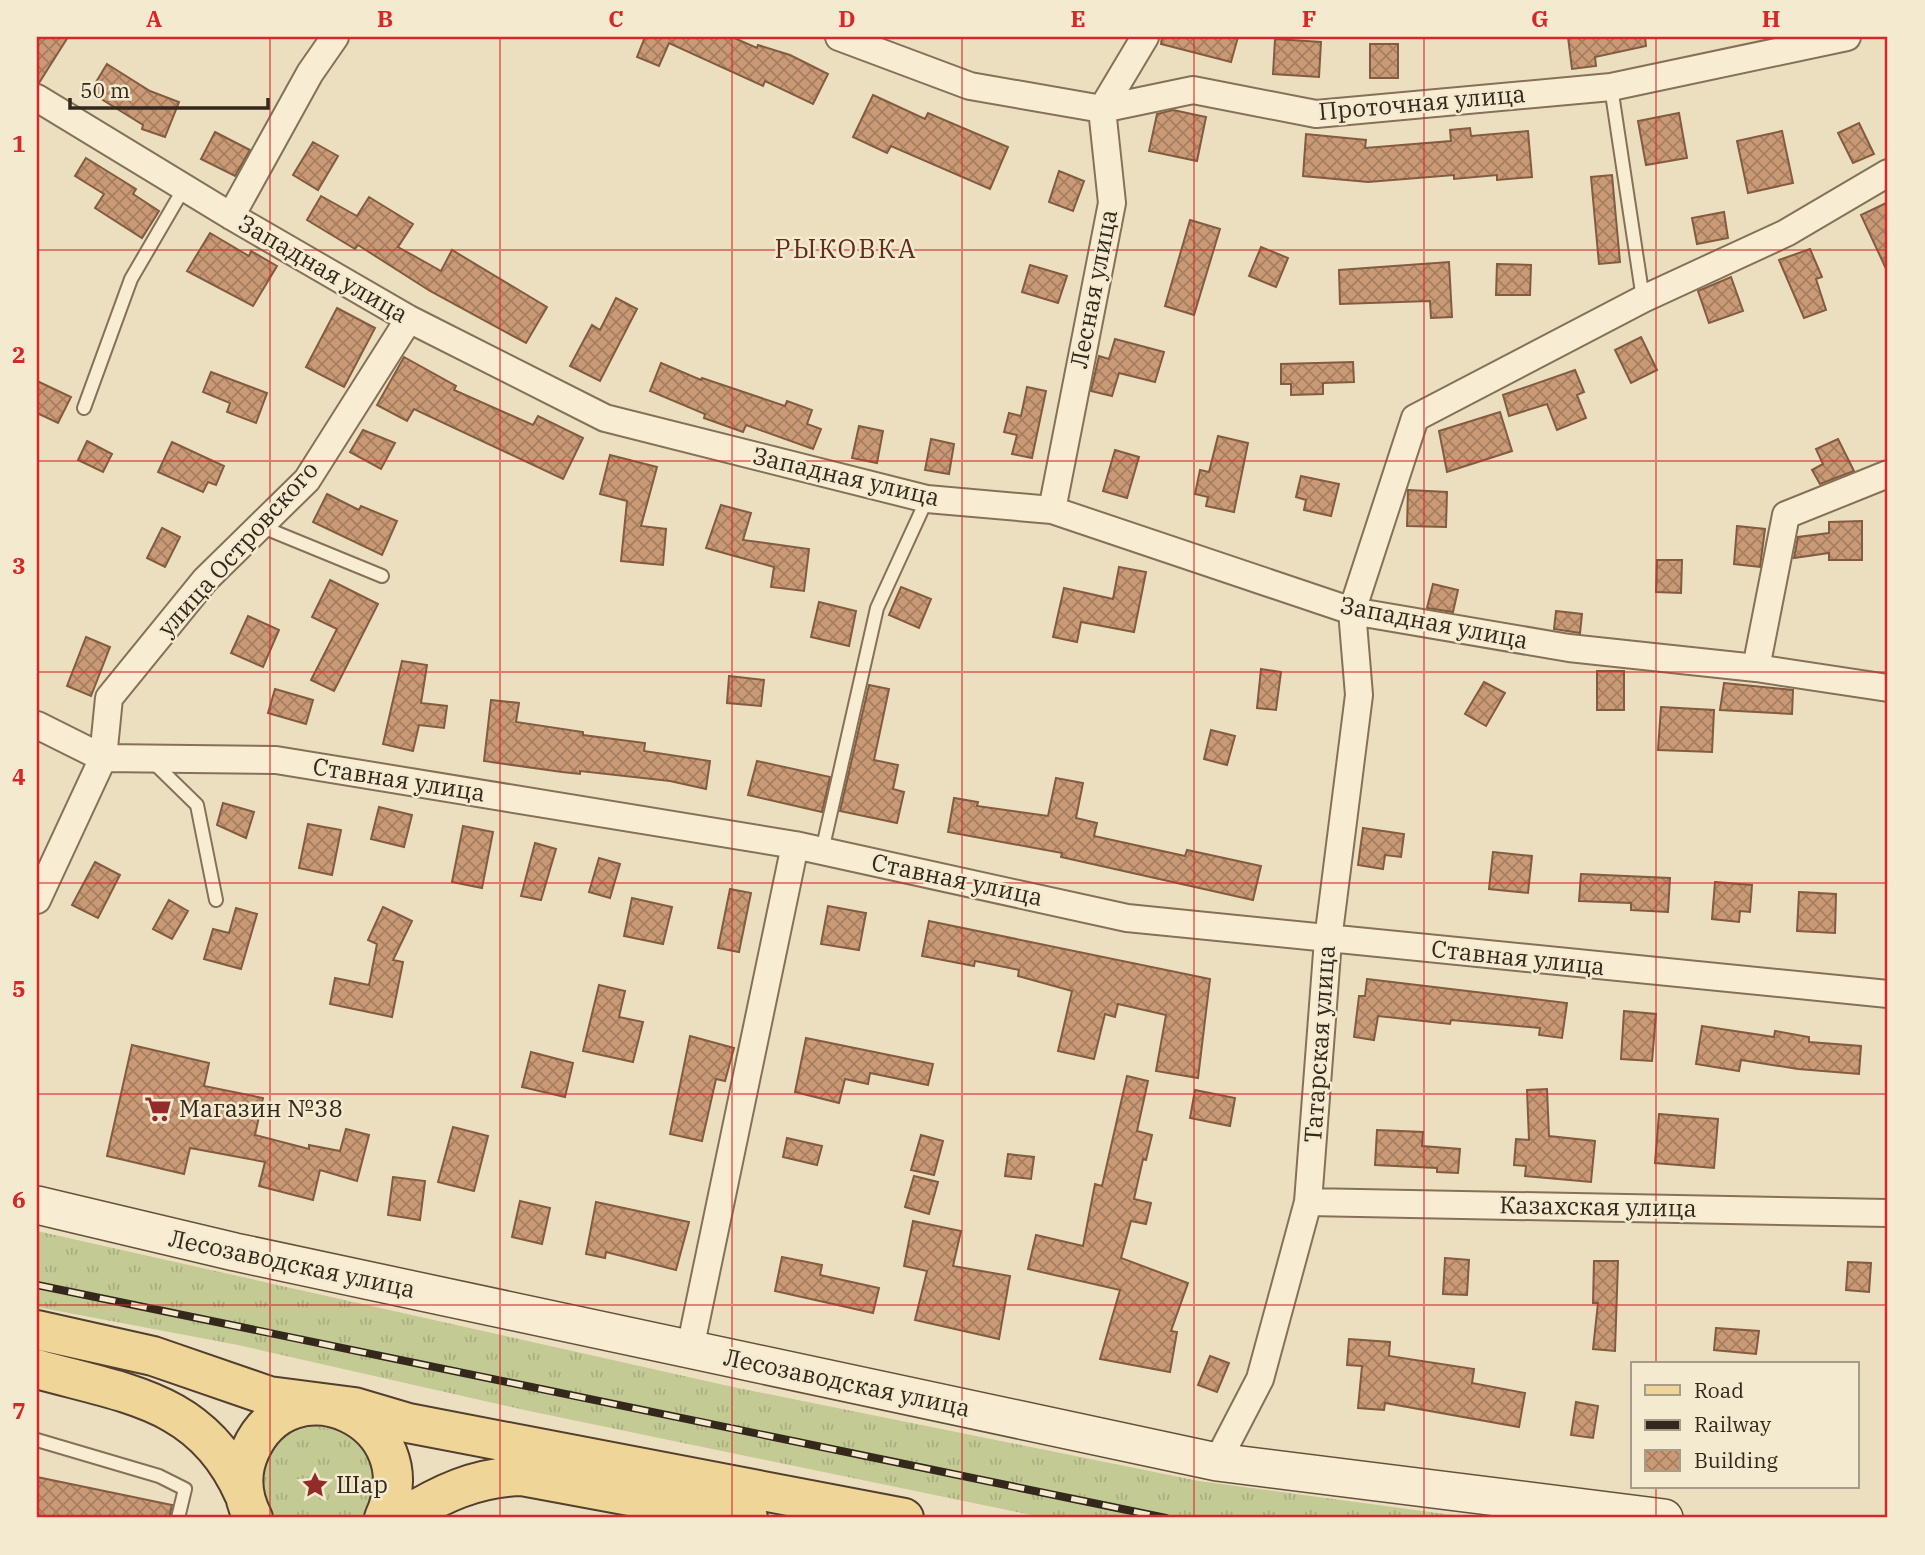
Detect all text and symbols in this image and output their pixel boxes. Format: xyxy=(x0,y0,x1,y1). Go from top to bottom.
text: A xyxy=(146,3,162,33)
text: B xyxy=(377,3,393,33)
text: C xyxy=(608,3,624,33)
text: D xyxy=(838,3,856,33)
text: E xyxy=(1070,3,1086,33)
text: F xyxy=(1302,3,1316,33)
text: G xyxy=(1531,3,1549,33)
text: H xyxy=(1762,3,1780,33)
scale bar xyxy=(70,66,268,110)
text: 50 m xyxy=(80,76,130,104)
street label: Проточная улица xyxy=(1317,77,1527,127)
text: 1 xyxy=(12,128,26,158)
street label: Западная улица xyxy=(233,207,414,330)
street label: Лесная улица xyxy=(1062,207,1124,371)
district label: РЫКОВКА xyxy=(774,231,918,265)
text: 2 xyxy=(12,339,26,369)
street label: Западная улица xyxy=(750,439,943,513)
street label: улица Островского xyxy=(150,454,325,643)
text: 3 xyxy=(12,550,26,580)
street label: Западная улица xyxy=(1337,588,1531,656)
street label: Ставная улица xyxy=(311,750,488,808)
text: 4 xyxy=(12,761,26,791)
street label: Ставная улица xyxy=(869,845,1046,913)
street label: Ставная улица xyxy=(1430,932,1606,982)
street label: Татарская улица xyxy=(1296,944,1342,1144)
text: 5 xyxy=(12,973,26,1003)
place label: Магазин №38 xyxy=(179,1092,343,1124)
supermarket icon: Магазин №38 xyxy=(143,1094,173,1124)
text: 6 xyxy=(12,1184,26,1214)
street label: Казахская улица xyxy=(1499,1188,1697,1224)
street label: Лесозаводская улица xyxy=(166,1221,418,1305)
street label: Лесозаводская улица xyxy=(721,1340,973,1424)
legend xyxy=(1631,1362,1858,1488)
text: Road xyxy=(1694,1376,1744,1404)
text: 7 xyxy=(12,1395,26,1425)
text: Railway xyxy=(1694,1410,1772,1438)
text: Building xyxy=(1694,1446,1779,1474)
place label: Шар xyxy=(336,1468,388,1500)
place icon: Шар xyxy=(300,1470,330,1500)

